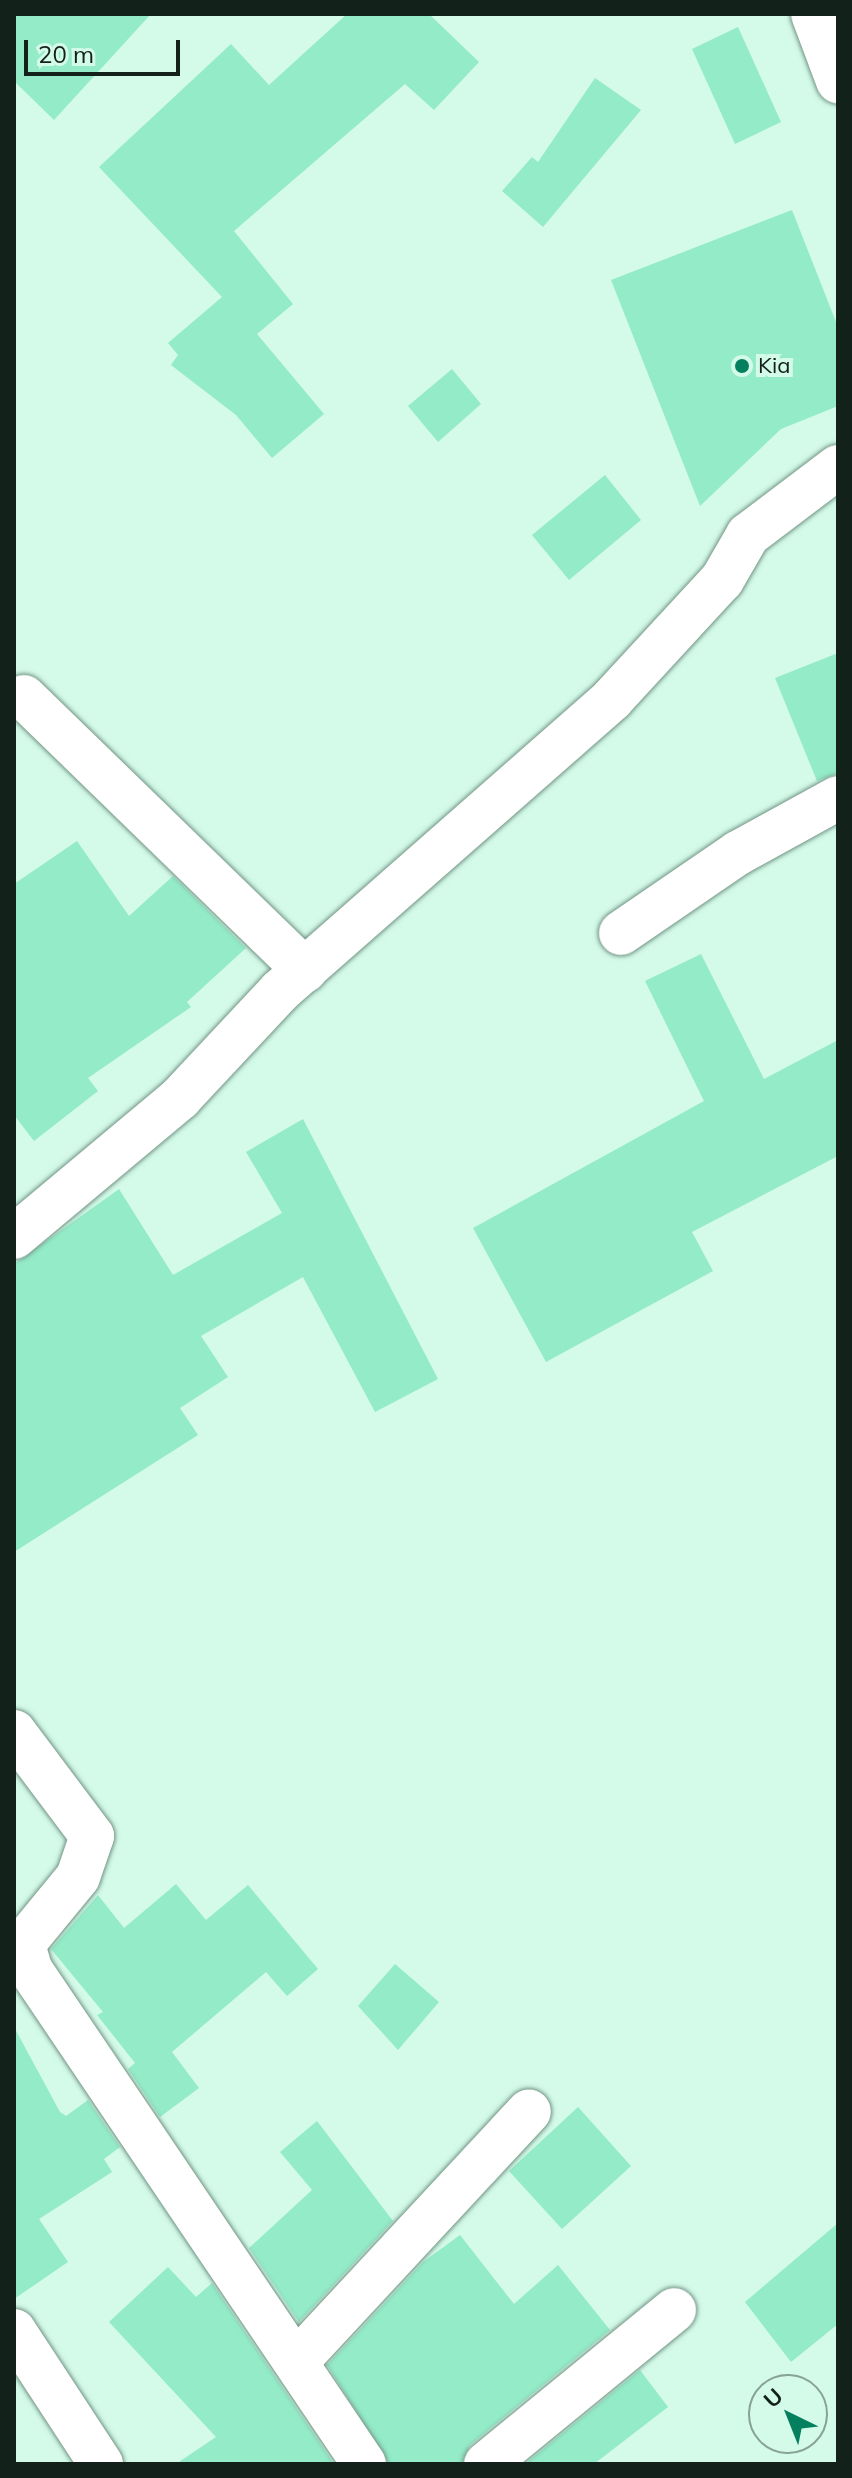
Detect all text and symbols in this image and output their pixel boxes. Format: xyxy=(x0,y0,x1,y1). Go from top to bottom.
scale bar xyxy=(28,24,184,74)
text: 20 m xyxy=(38,39,94,69)
place label: Kia xyxy=(758,353,790,379)
marker: Kia xyxy=(733,357,751,375)
north arrow xyxy=(748,2374,828,2454)
text: U xyxy=(757,2382,788,2414)

